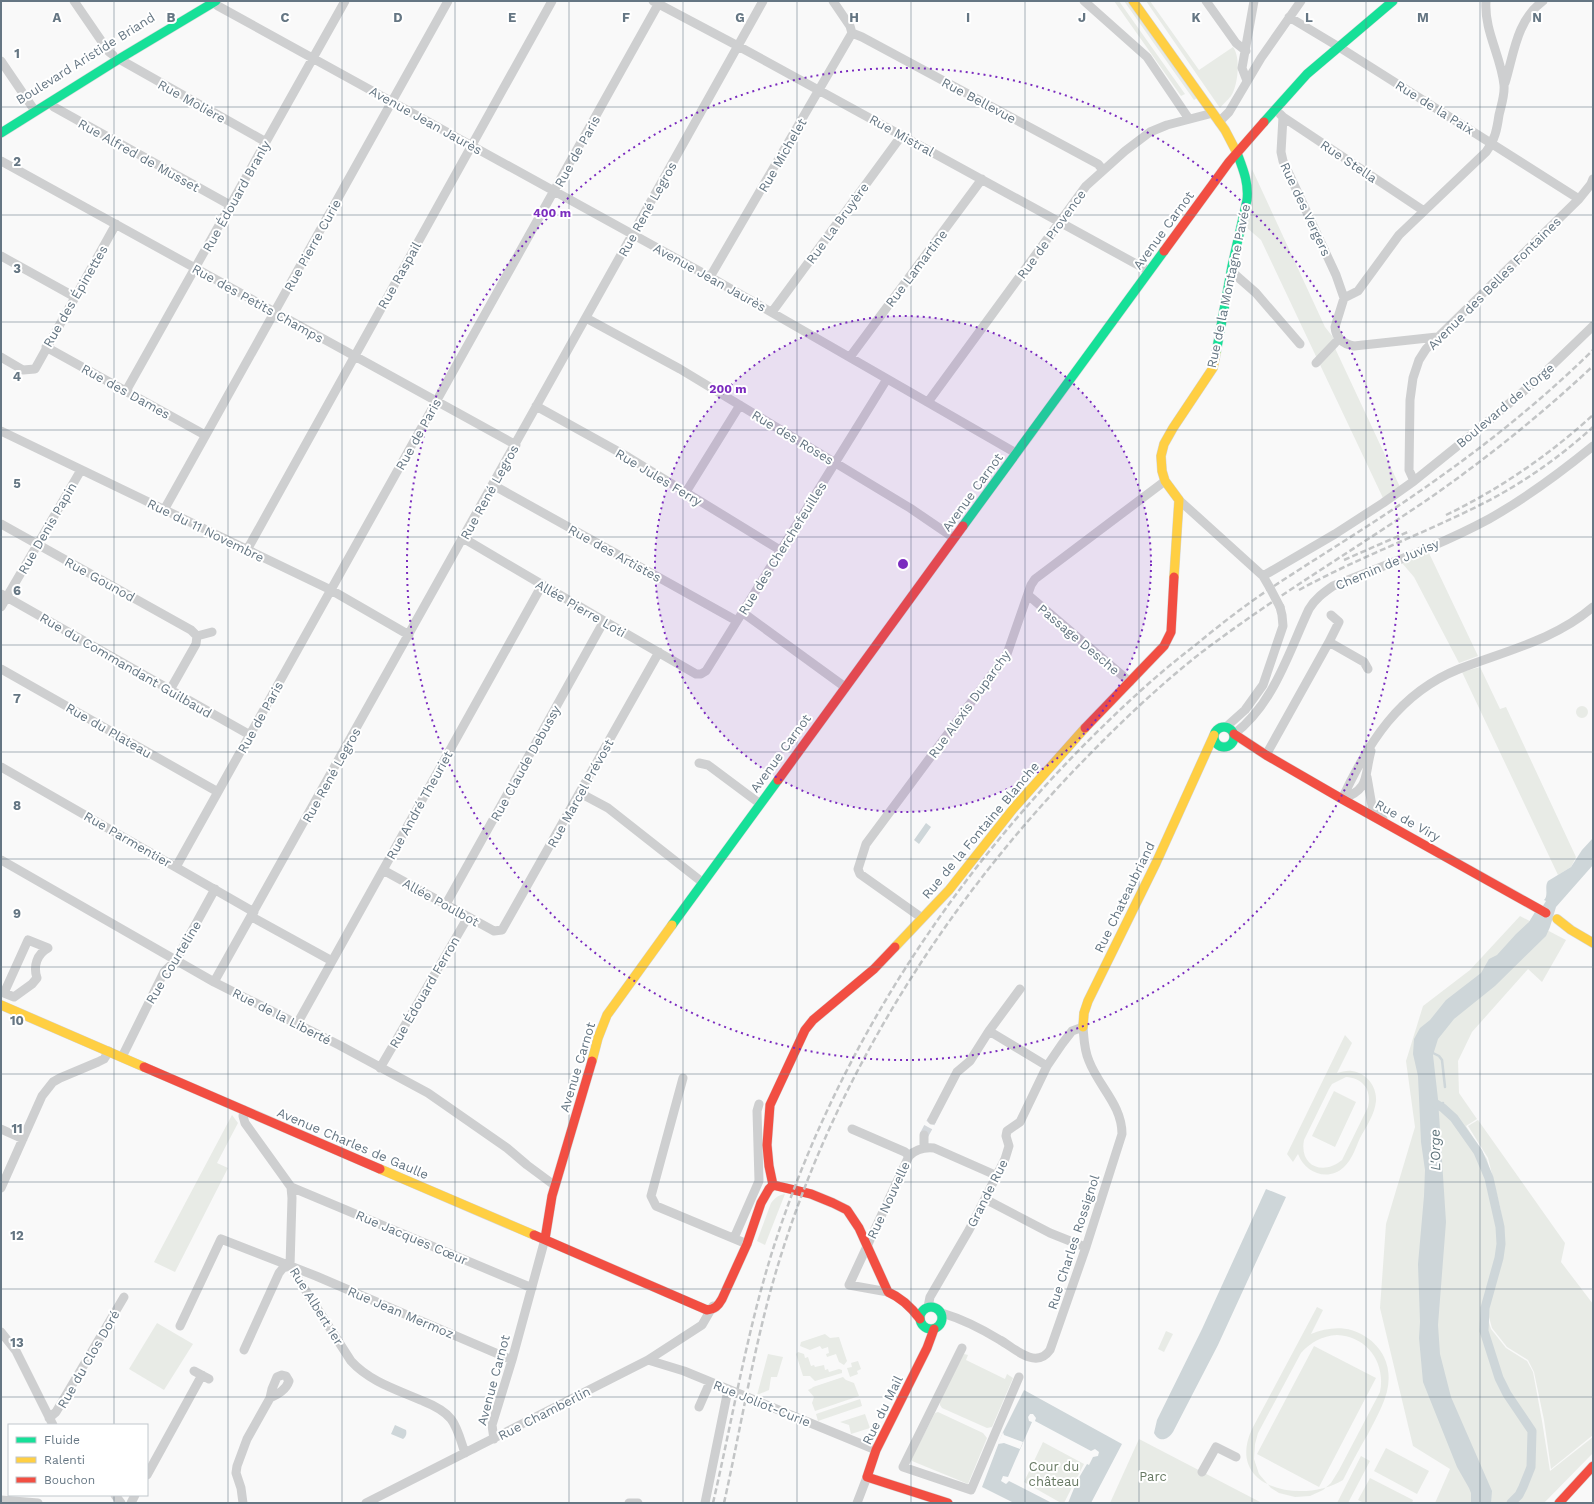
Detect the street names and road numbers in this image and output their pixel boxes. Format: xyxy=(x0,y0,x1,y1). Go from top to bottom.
street label: Boulevard Aristide Briand xyxy=(13,9,157,107)
street label: Rue Bellevue xyxy=(939,75,1018,126)
street label: Rue Molière xyxy=(155,77,228,126)
street label: Rue de la Paix xyxy=(1393,77,1477,138)
street label: Avenue Jean Jaurès xyxy=(367,83,485,158)
street label: Rue Mistral xyxy=(867,111,937,159)
street label: Rue de Paris xyxy=(552,113,603,190)
street label: Rue Michelet xyxy=(755,115,810,195)
street label: Rue Alfred de Musset xyxy=(75,116,202,195)
street label: Rue Édouard Branly xyxy=(199,137,273,255)
street label: Rue Stella xyxy=(1318,137,1380,186)
street label: Rue René Legros xyxy=(615,159,680,259)
street label: Rue des Vergers xyxy=(1277,160,1334,259)
street label: Rue La Bruyère xyxy=(803,180,872,267)
street label: Rue de Provence xyxy=(1014,187,1089,282)
street label: Avenue Carnot xyxy=(1130,188,1197,272)
street label: Rue Pierre Curie xyxy=(281,197,344,294)
street label: Rue de la Montagne Pavée xyxy=(1204,203,1253,369)
street label: Avenue des Belles Fontaines xyxy=(1425,214,1564,353)
street label: Rue Lamartine xyxy=(883,227,950,310)
street label: Rue Raspail xyxy=(375,239,424,311)
street label: Avenue Jean Jaurès xyxy=(651,240,769,315)
street label: Rue des Épinettes xyxy=(39,242,111,350)
street label: Rue des Petits Champs xyxy=(189,261,326,346)
street label: Boulevard de l'Orge xyxy=(1453,360,1557,451)
street label: Rue des Dames xyxy=(79,361,173,422)
street label: Rue de Paris xyxy=(393,396,444,473)
street label: Rue des Roses xyxy=(749,407,837,468)
street label: Rue René Legros xyxy=(457,442,522,542)
street label: Rue Jules Ferry xyxy=(613,446,705,509)
street label: Avenue Carnot xyxy=(939,450,1006,534)
street label: Rue des Cherchefeuilles xyxy=(735,479,830,618)
street label: Rue Denis Papin xyxy=(15,480,80,577)
street label: Rue du 11 Novembre xyxy=(145,496,267,565)
street label: Rue des Artistes xyxy=(566,522,664,585)
street label: Chemin de Juvisy xyxy=(1333,536,1442,593)
street label: Rue Gounod xyxy=(62,554,137,605)
street label: Allée Pierre Loti xyxy=(533,577,628,640)
street label: Passage Desche xyxy=(1035,601,1122,678)
street label: Rue du Commandant Guilbaud xyxy=(37,610,214,721)
street label: Rue Alexis Duparchy xyxy=(925,647,1014,761)
street label: Rue de Paris xyxy=(235,679,286,756)
street label: Rue du Plateau xyxy=(63,700,154,761)
street label: Rue Claude Debussy xyxy=(487,703,564,824)
street label: Avenue Carnot xyxy=(747,711,814,795)
street label: Rue René Legros xyxy=(299,725,364,825)
street label: Rue Marcel Prévost xyxy=(544,736,617,850)
street label: Rue André Theuriet xyxy=(383,748,456,862)
street label: Rue de la Fontaine Blanche xyxy=(919,759,1042,902)
street label: Rue de Viry xyxy=(1373,796,1443,845)
street label: Rue Parmentier xyxy=(81,808,174,871)
street label: Rue Chateaubriand xyxy=(1091,839,1158,955)
street label: Allée Poulbot xyxy=(400,875,482,930)
street label: Rue Courteline xyxy=(143,918,204,1006)
street label: Rue Édouard Ferron xyxy=(385,933,463,1051)
street label: Rue de la Liberté xyxy=(230,985,334,1048)
street label: Avenue Carnot xyxy=(557,1020,598,1114)
street label: Avenue Charles de Gaulle xyxy=(275,1105,431,1182)
street label: Grande Rue xyxy=(964,1157,1011,1230)
street label: Rue Nouvelle xyxy=(864,1159,913,1241)
street label: Rue Charles Rossignol xyxy=(1045,1173,1102,1312)
street label: Rue Jacques Cœur xyxy=(354,1207,470,1268)
street label: Rue Albert 1er xyxy=(287,1265,346,1348)
street label: Rue Jean Mermoz xyxy=(346,1283,456,1342)
street label: Rue du Clos Doré xyxy=(54,1308,123,1411)
street label: Avenue Carnot xyxy=(474,1333,513,1427)
street label: Rue du Mail xyxy=(859,1373,906,1447)
street label: Rue Joliot-Curie xyxy=(711,1377,813,1430)
street label: Rue Chamberlin xyxy=(496,1384,593,1443)

